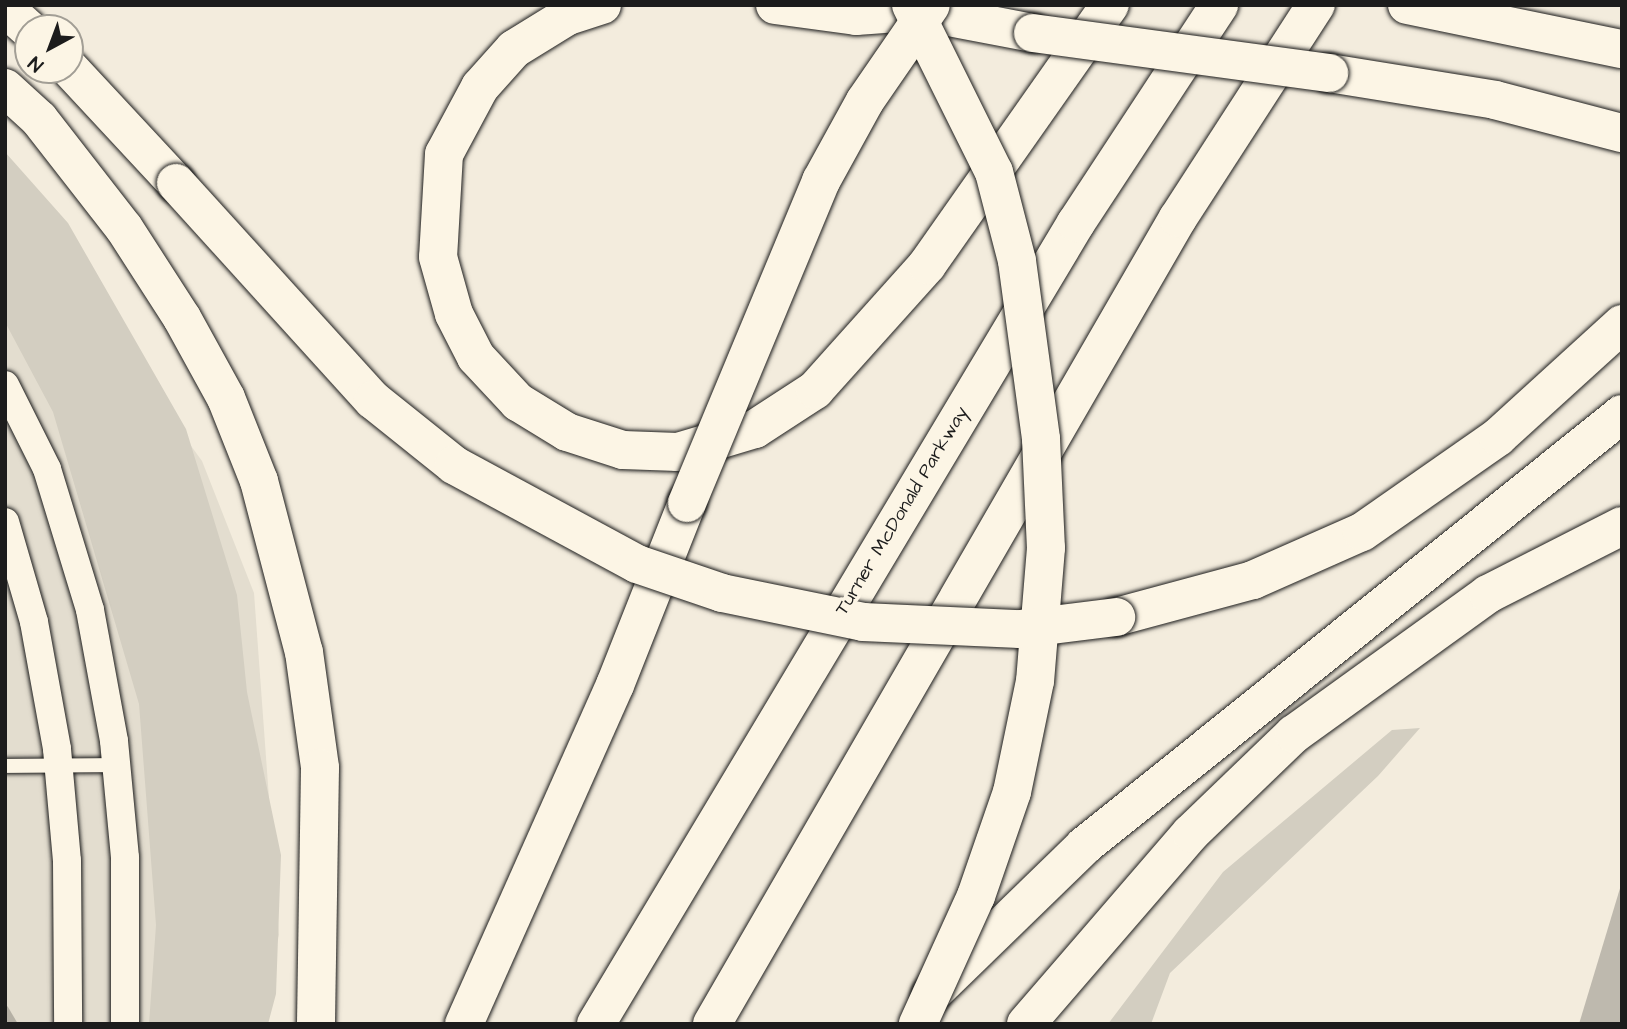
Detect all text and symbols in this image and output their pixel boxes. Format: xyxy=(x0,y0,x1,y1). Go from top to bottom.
north arrow xyxy=(14,14,84,84)
text: N xyxy=(23,50,50,78)
street label: Turner McDonald Parkway xyxy=(831,402,973,620)

